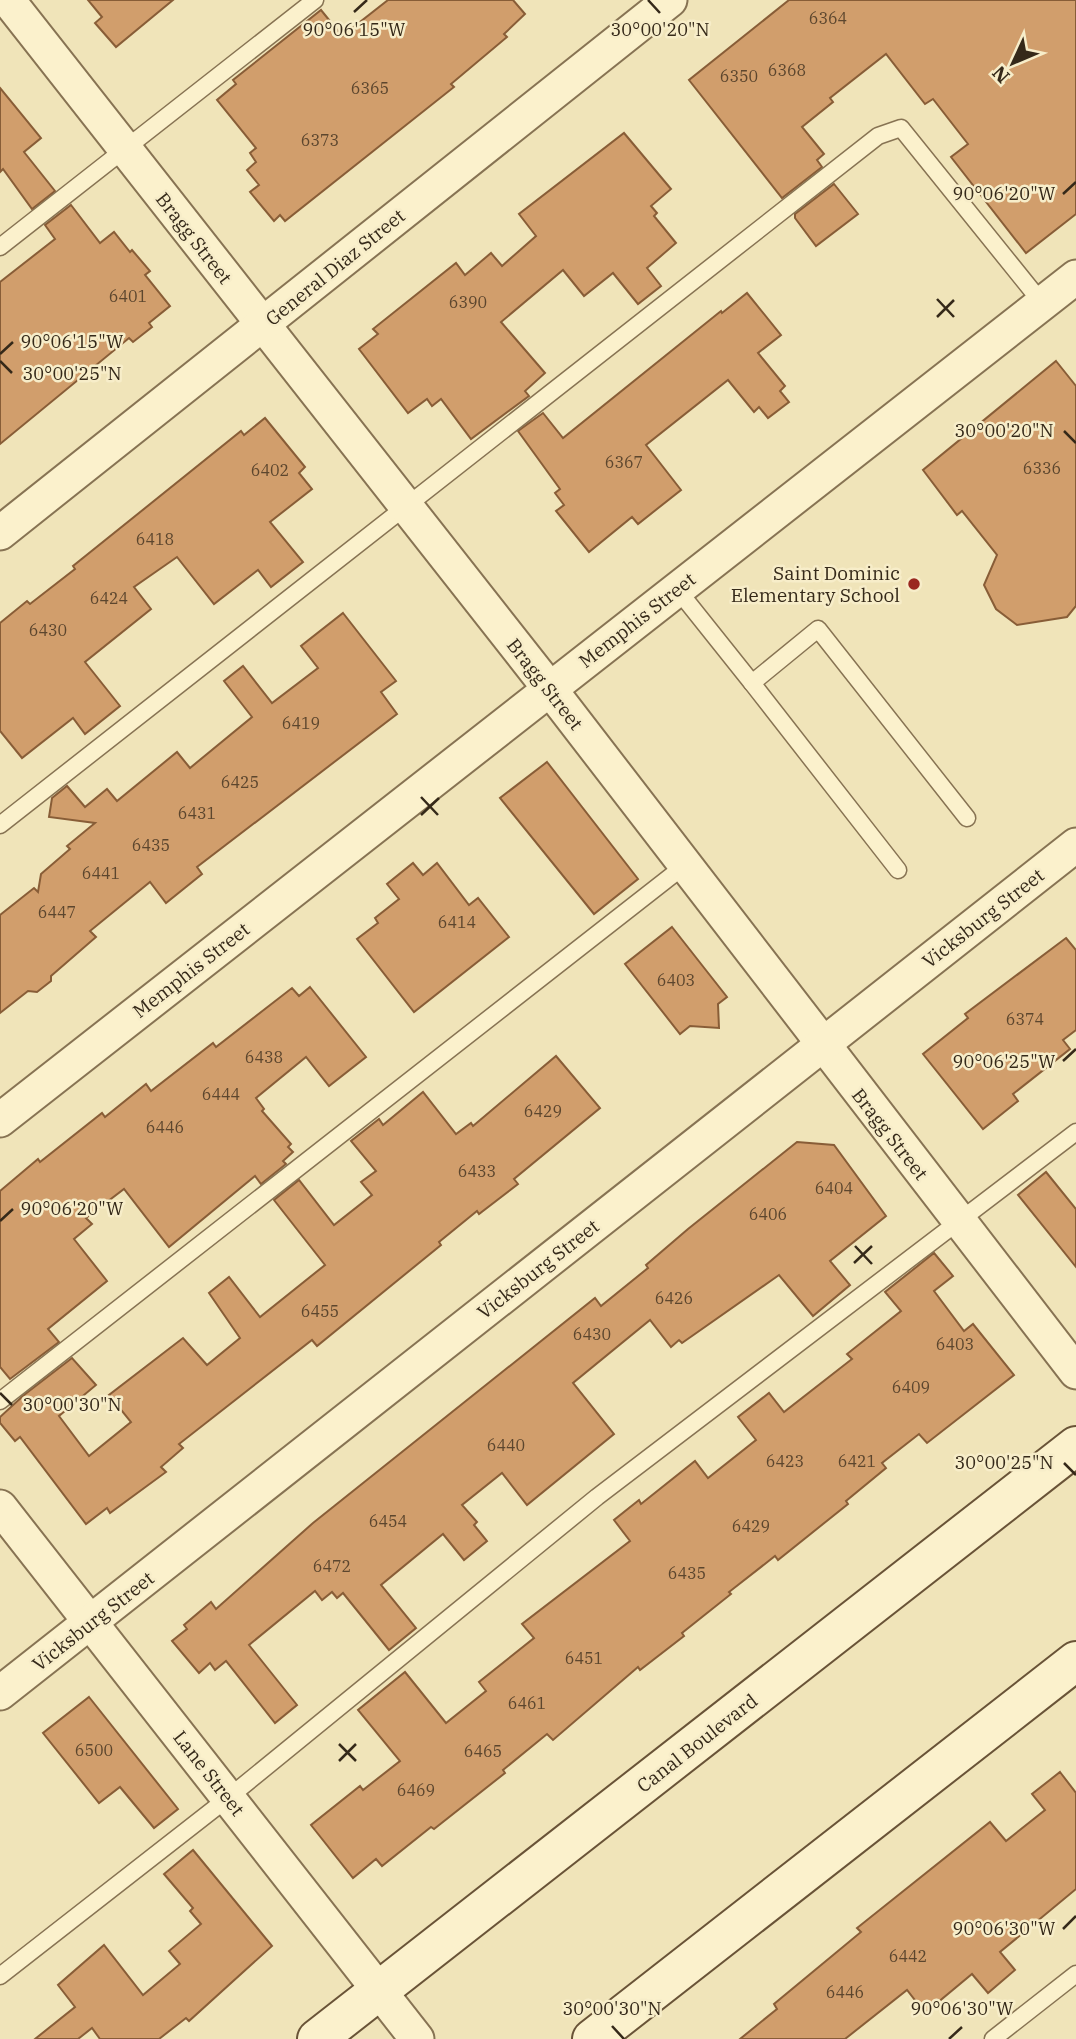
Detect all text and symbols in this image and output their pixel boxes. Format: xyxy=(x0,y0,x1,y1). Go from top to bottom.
house number: 6364 xyxy=(809,8,847,28)
text: 90°06'15"W xyxy=(303,18,406,41)
text: 30°00'20"N xyxy=(611,18,710,41)
north arrow xyxy=(978,28,1048,98)
house number: 6368 xyxy=(768,60,806,80)
text: N xyxy=(987,61,1015,89)
house number: 6350 xyxy=(720,66,758,86)
house number: 6365 xyxy=(351,78,389,98)
house number: 6373 xyxy=(301,130,339,150)
text: 90°06'20"W xyxy=(953,182,1056,205)
street label: Bragg Street xyxy=(151,187,237,289)
street label: General Diaz Street xyxy=(260,203,410,331)
house number: 6401 xyxy=(109,286,147,306)
house number: 6390 xyxy=(449,292,487,312)
text: 90°06'15"W xyxy=(21,330,124,353)
text: 30°00'25"N xyxy=(23,362,122,385)
text: 30°00'20"N xyxy=(955,419,1054,442)
house number: 6367 xyxy=(605,452,643,472)
house number: 6336 xyxy=(1023,458,1061,478)
house number: 6402 xyxy=(251,460,289,480)
house number: 6418 xyxy=(136,529,174,549)
place label: Saint Dominic Elementary School xyxy=(731,561,900,607)
street label: Memphis Street xyxy=(574,567,700,673)
marker: Saint Dominic Elementary School xyxy=(906,576,922,592)
house number: 6424 xyxy=(90,588,128,608)
house number: 6430 xyxy=(29,620,67,640)
street label: Bragg Street xyxy=(502,633,588,735)
house number: 6419 xyxy=(282,713,320,733)
house number: 6425 xyxy=(221,772,259,792)
house number: 6431 xyxy=(178,803,216,823)
house number: 6435 xyxy=(132,835,170,855)
house number: 6441 xyxy=(82,863,120,883)
street label: Vicksburg Street xyxy=(917,863,1049,973)
house number: 6447 xyxy=(38,902,76,922)
house number: 6414 xyxy=(438,912,476,932)
street label: Memphis Street xyxy=(128,917,254,1023)
house number: 6403 xyxy=(657,970,695,990)
house number: 6374 xyxy=(1006,1009,1044,1029)
house number: 6438 xyxy=(245,1047,283,1067)
text: 90°06'25"W xyxy=(953,1050,1056,1073)
street label: Bragg Street xyxy=(847,1083,933,1185)
house number: 6444 xyxy=(202,1084,240,1104)
house number: 6429 xyxy=(524,1101,562,1121)
house number: 6446 xyxy=(146,1117,184,1137)
house number: 6433 xyxy=(458,1161,496,1181)
house number: 6404 xyxy=(815,1178,853,1198)
text: 90°06'20"W xyxy=(21,1197,124,1220)
house number: 6406 xyxy=(749,1204,787,1224)
street label: Vicksburg Street xyxy=(472,1214,604,1324)
house number: 6426 xyxy=(655,1288,693,1308)
house number: 6455 xyxy=(301,1301,339,1321)
house number: 6430 xyxy=(573,1324,611,1344)
house number: 6403 xyxy=(936,1334,974,1354)
house number: 6409 xyxy=(892,1377,930,1397)
text: 30°00'30"N xyxy=(23,1393,122,1416)
house number: 6440 xyxy=(487,1435,525,1455)
house number: 6423 xyxy=(766,1451,804,1471)
house number: 6421 xyxy=(838,1451,876,1471)
text: 30°00'25"N xyxy=(955,1451,1054,1474)
house number: 6454 xyxy=(369,1511,407,1531)
house number: 6429 xyxy=(732,1516,770,1536)
house number: 6472 xyxy=(313,1556,351,1576)
house number: 6435 xyxy=(668,1563,706,1583)
street label: Vicksburg Street xyxy=(27,1566,159,1676)
house number: 6451 xyxy=(565,1648,603,1668)
street label: Canal Boulevard xyxy=(632,1688,762,1798)
house number: 6461 xyxy=(508,1693,546,1713)
street label: Lane Street xyxy=(168,1726,250,1821)
house number: 6500 xyxy=(75,1740,113,1760)
house number: 6465 xyxy=(464,1741,502,1761)
house number: 6469 xyxy=(397,1780,435,1800)
text: 90°06'30"W xyxy=(953,1917,1056,1940)
house number: 6442 xyxy=(889,1946,927,1966)
house number: 6446 xyxy=(826,1982,864,2002)
text: 30°00'30"N xyxy=(563,1997,662,2020)
text: 90°06'30"W xyxy=(911,1997,1014,2020)

